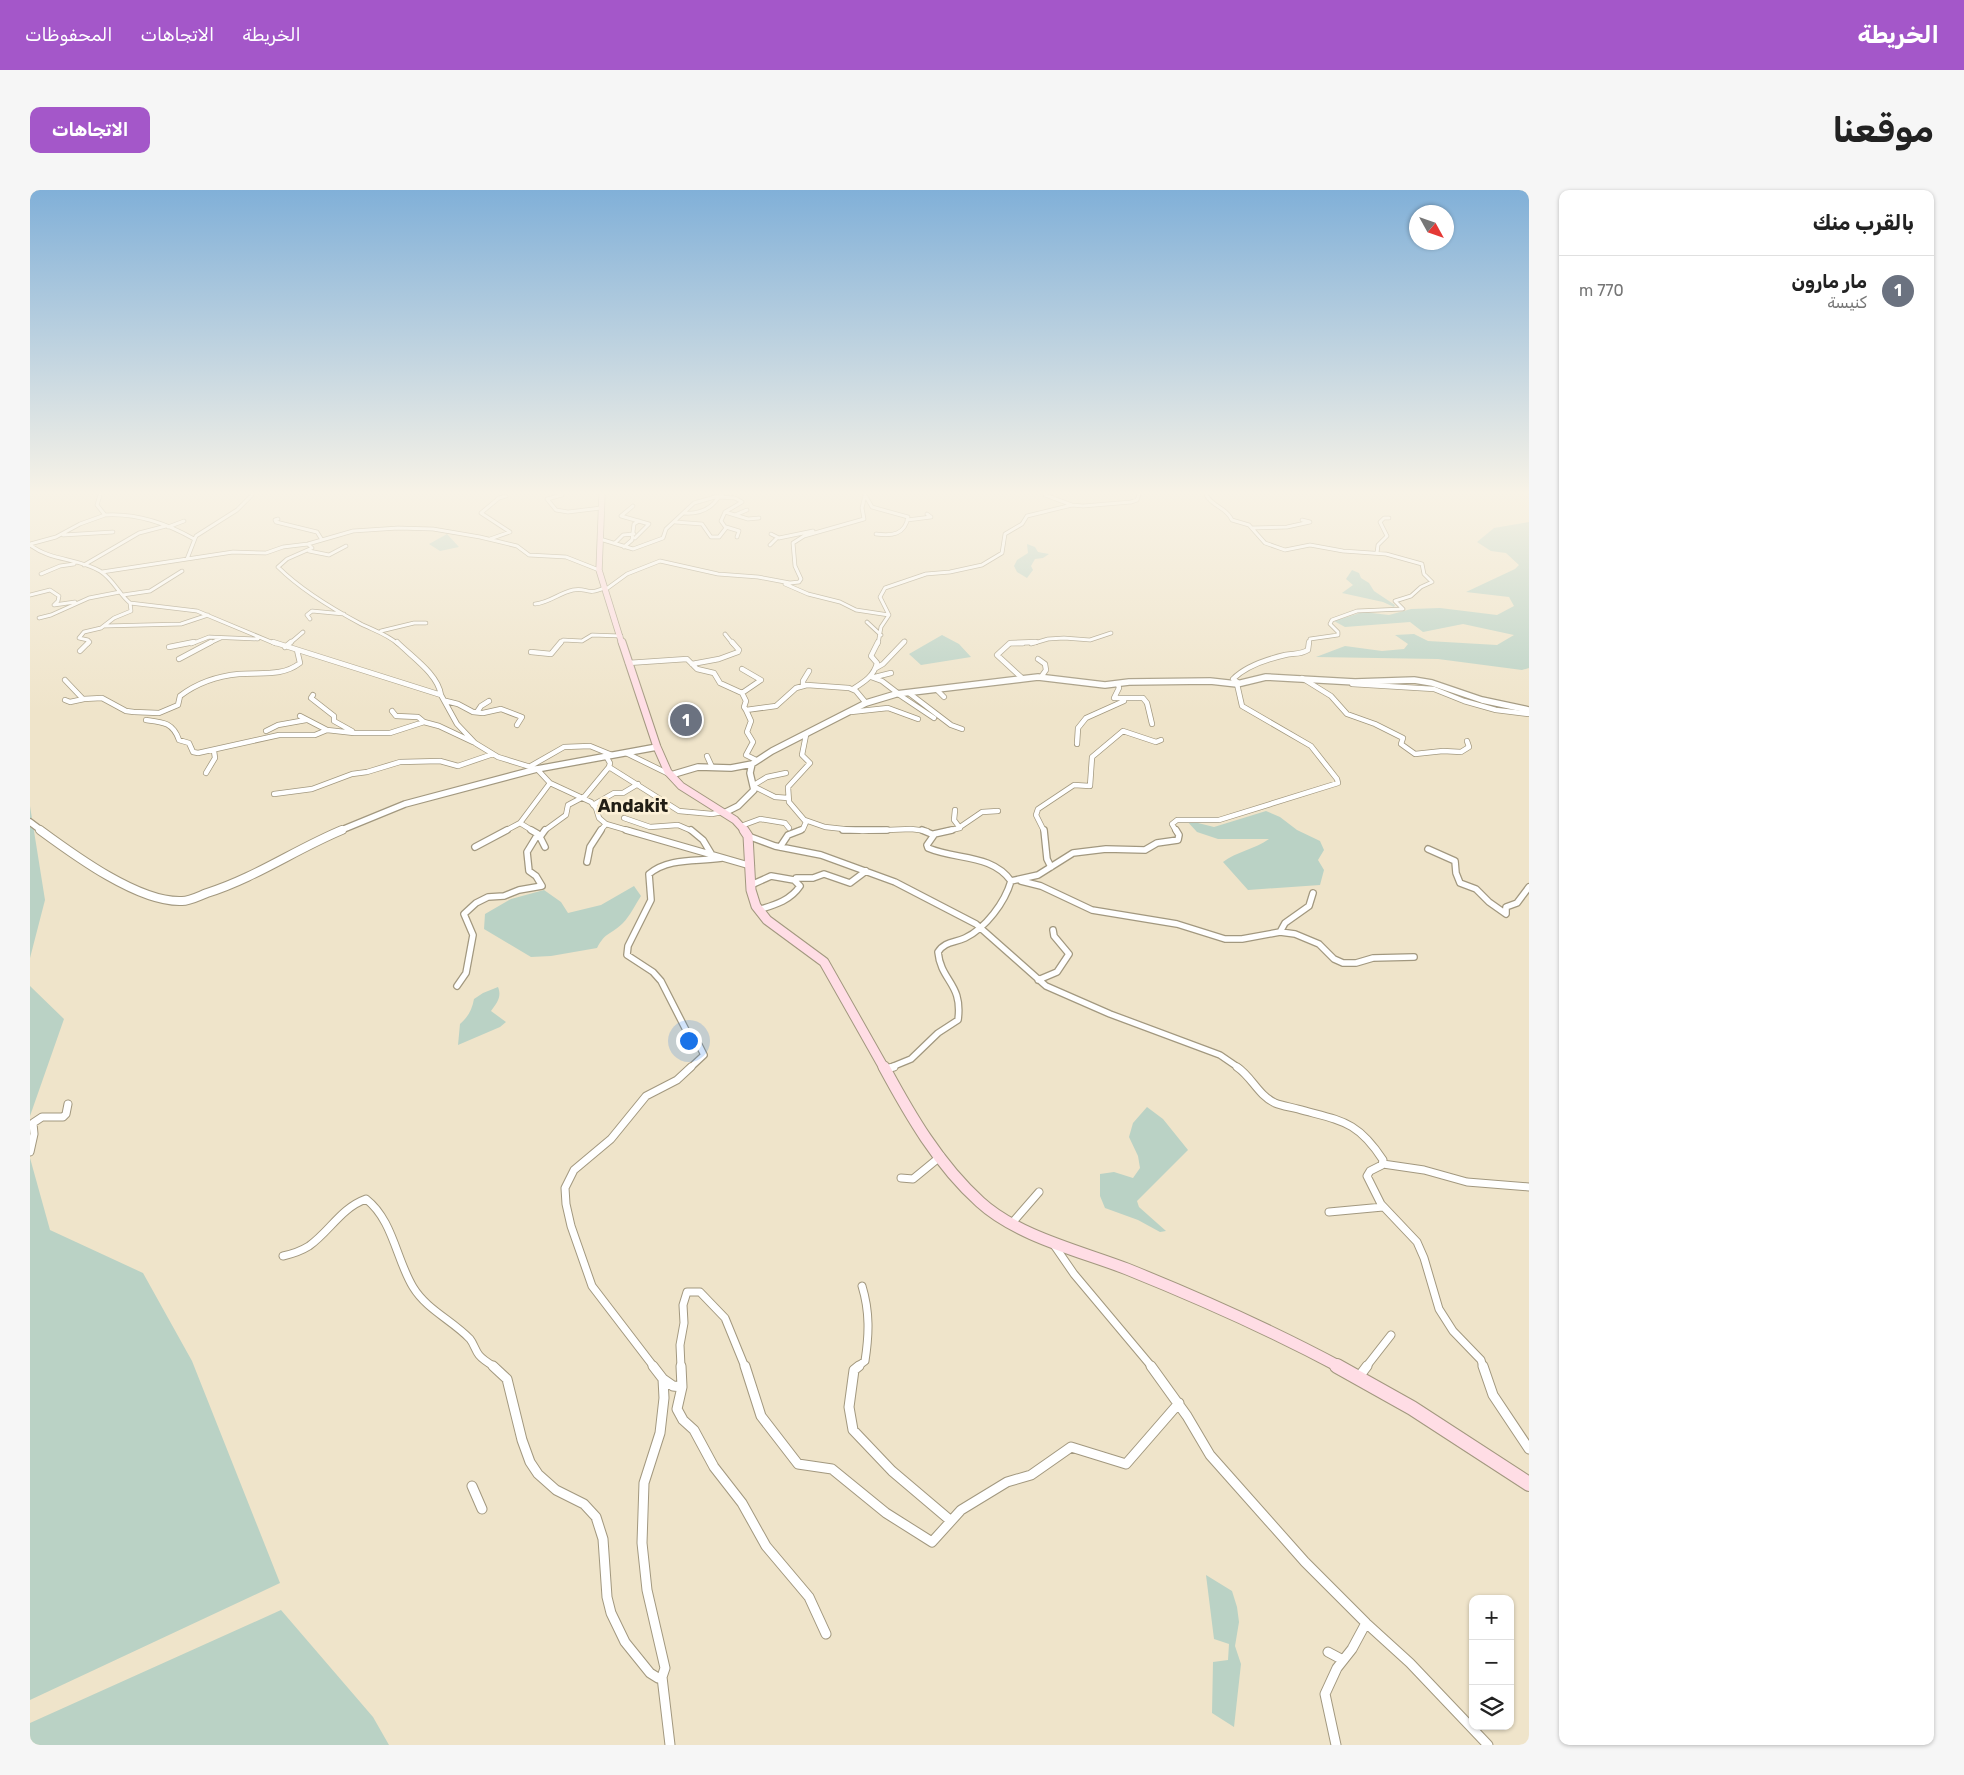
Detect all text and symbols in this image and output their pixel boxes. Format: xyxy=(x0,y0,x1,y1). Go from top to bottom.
text: الخريطة xyxy=(1858,21,1939,49)
text: المحفوظات xyxy=(25,24,112,46)
text: الاتجاهات xyxy=(140,24,214,46)
text: الخريطة xyxy=(242,24,301,46)
button: الاتجاهات xyxy=(30,107,150,153)
text: موقعنا xyxy=(1832,109,1934,151)
north arrow xyxy=(1409,205,1454,250)
text: بالقرب منك xyxy=(1813,210,1914,235)
text: مار مارون xyxy=(1792,270,1867,293)
text: 770 m xyxy=(1579,281,1624,300)
text: 1 xyxy=(1894,281,1902,300)
text: كنيسة xyxy=(1827,293,1867,312)
pin: 1 xyxy=(670,701,702,739)
district label: Andakit xyxy=(598,795,668,817)
your location xyxy=(676,1028,702,1054)
map controls xyxy=(1469,1595,1514,1730)
button: + xyxy=(1469,1595,1514,1640)
button: − xyxy=(1469,1640,1514,1685)
button: layers xyxy=(1469,1685,1514,1730)

